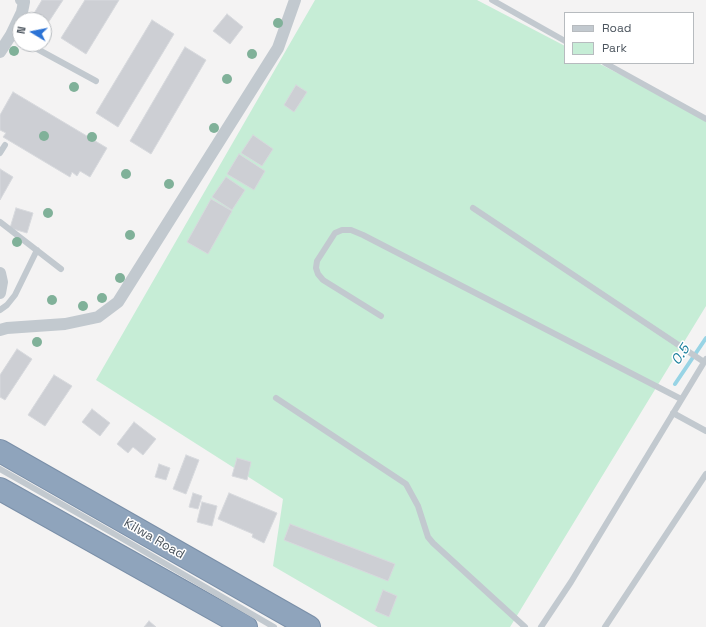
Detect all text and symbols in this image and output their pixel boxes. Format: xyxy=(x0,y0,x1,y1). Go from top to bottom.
north arrow xyxy=(12,12,52,52)
legend xyxy=(564,12,694,64)
text: Road xyxy=(602,20,631,36)
text: N xyxy=(14,25,29,35)
text: Park xyxy=(602,40,627,56)
water label: 0.5 xyxy=(668,342,694,368)
street label: Kilwa Road xyxy=(121,515,187,563)

